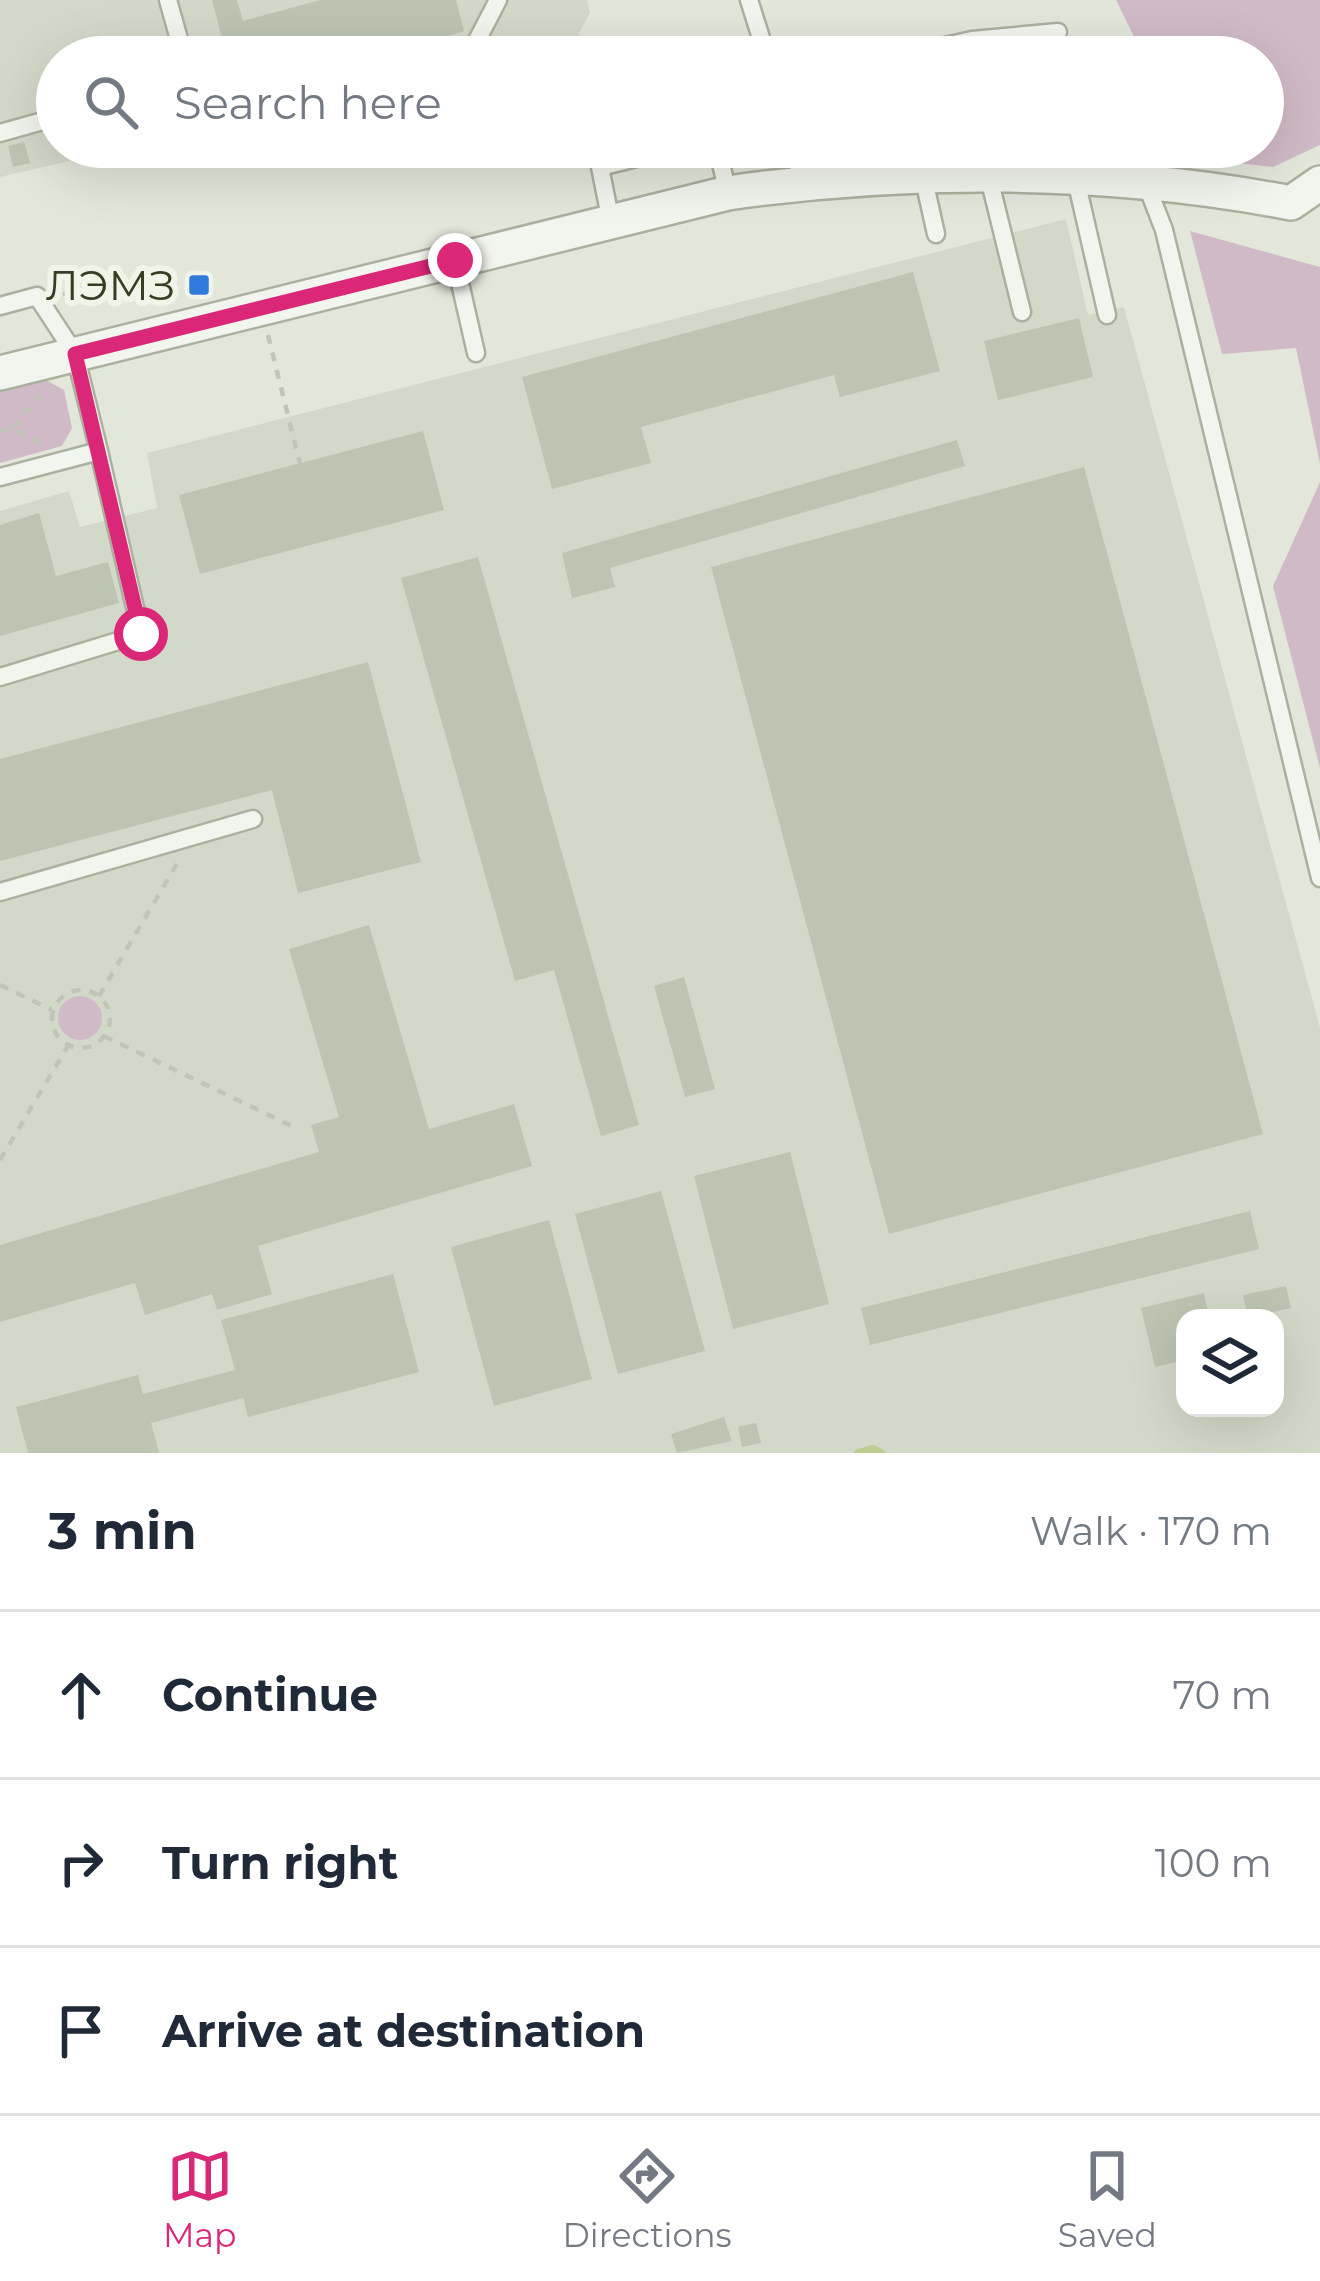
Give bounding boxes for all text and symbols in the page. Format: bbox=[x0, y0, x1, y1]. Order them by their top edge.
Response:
search box bbox=[36, 36, 1284, 168]
icon: search bbox=[78, 69, 144, 135]
text: Search here bbox=[174, 75, 442, 130]
route end bbox=[428, 233, 482, 287]
place label: ЛЭМЗ bbox=[46, 259, 175, 311]
marker: ЛЭМЗ bbox=[186, 272, 212, 298]
route start bbox=[114, 607, 168, 661]
map controls bbox=[1176, 1309, 1284, 1417]
button: layers bbox=[1176, 1309, 1284, 1417]
text: 3 min bbox=[48, 1500, 197, 1562]
text: Walk · 170 m bbox=[1030, 1507, 1272, 1555]
icon: ahead bbox=[48, 1662, 114, 1728]
text: Continue bbox=[162, 1667, 378, 1722]
text: 70 m bbox=[1172, 1671, 1272, 1719]
icon: right bbox=[48, 1830, 114, 1896]
text: Turn right bbox=[162, 1835, 398, 1890]
text: 100 m bbox=[1155, 1839, 1272, 1887]
icon: arrive bbox=[48, 1998, 114, 2064]
text: Arrive at destination bbox=[162, 2003, 645, 2058]
tab: Map bbox=[163, 2143, 236, 2255]
tab: Directions bbox=[563, 2143, 732, 2255]
tab: Saved bbox=[1058, 2143, 1157, 2255]

